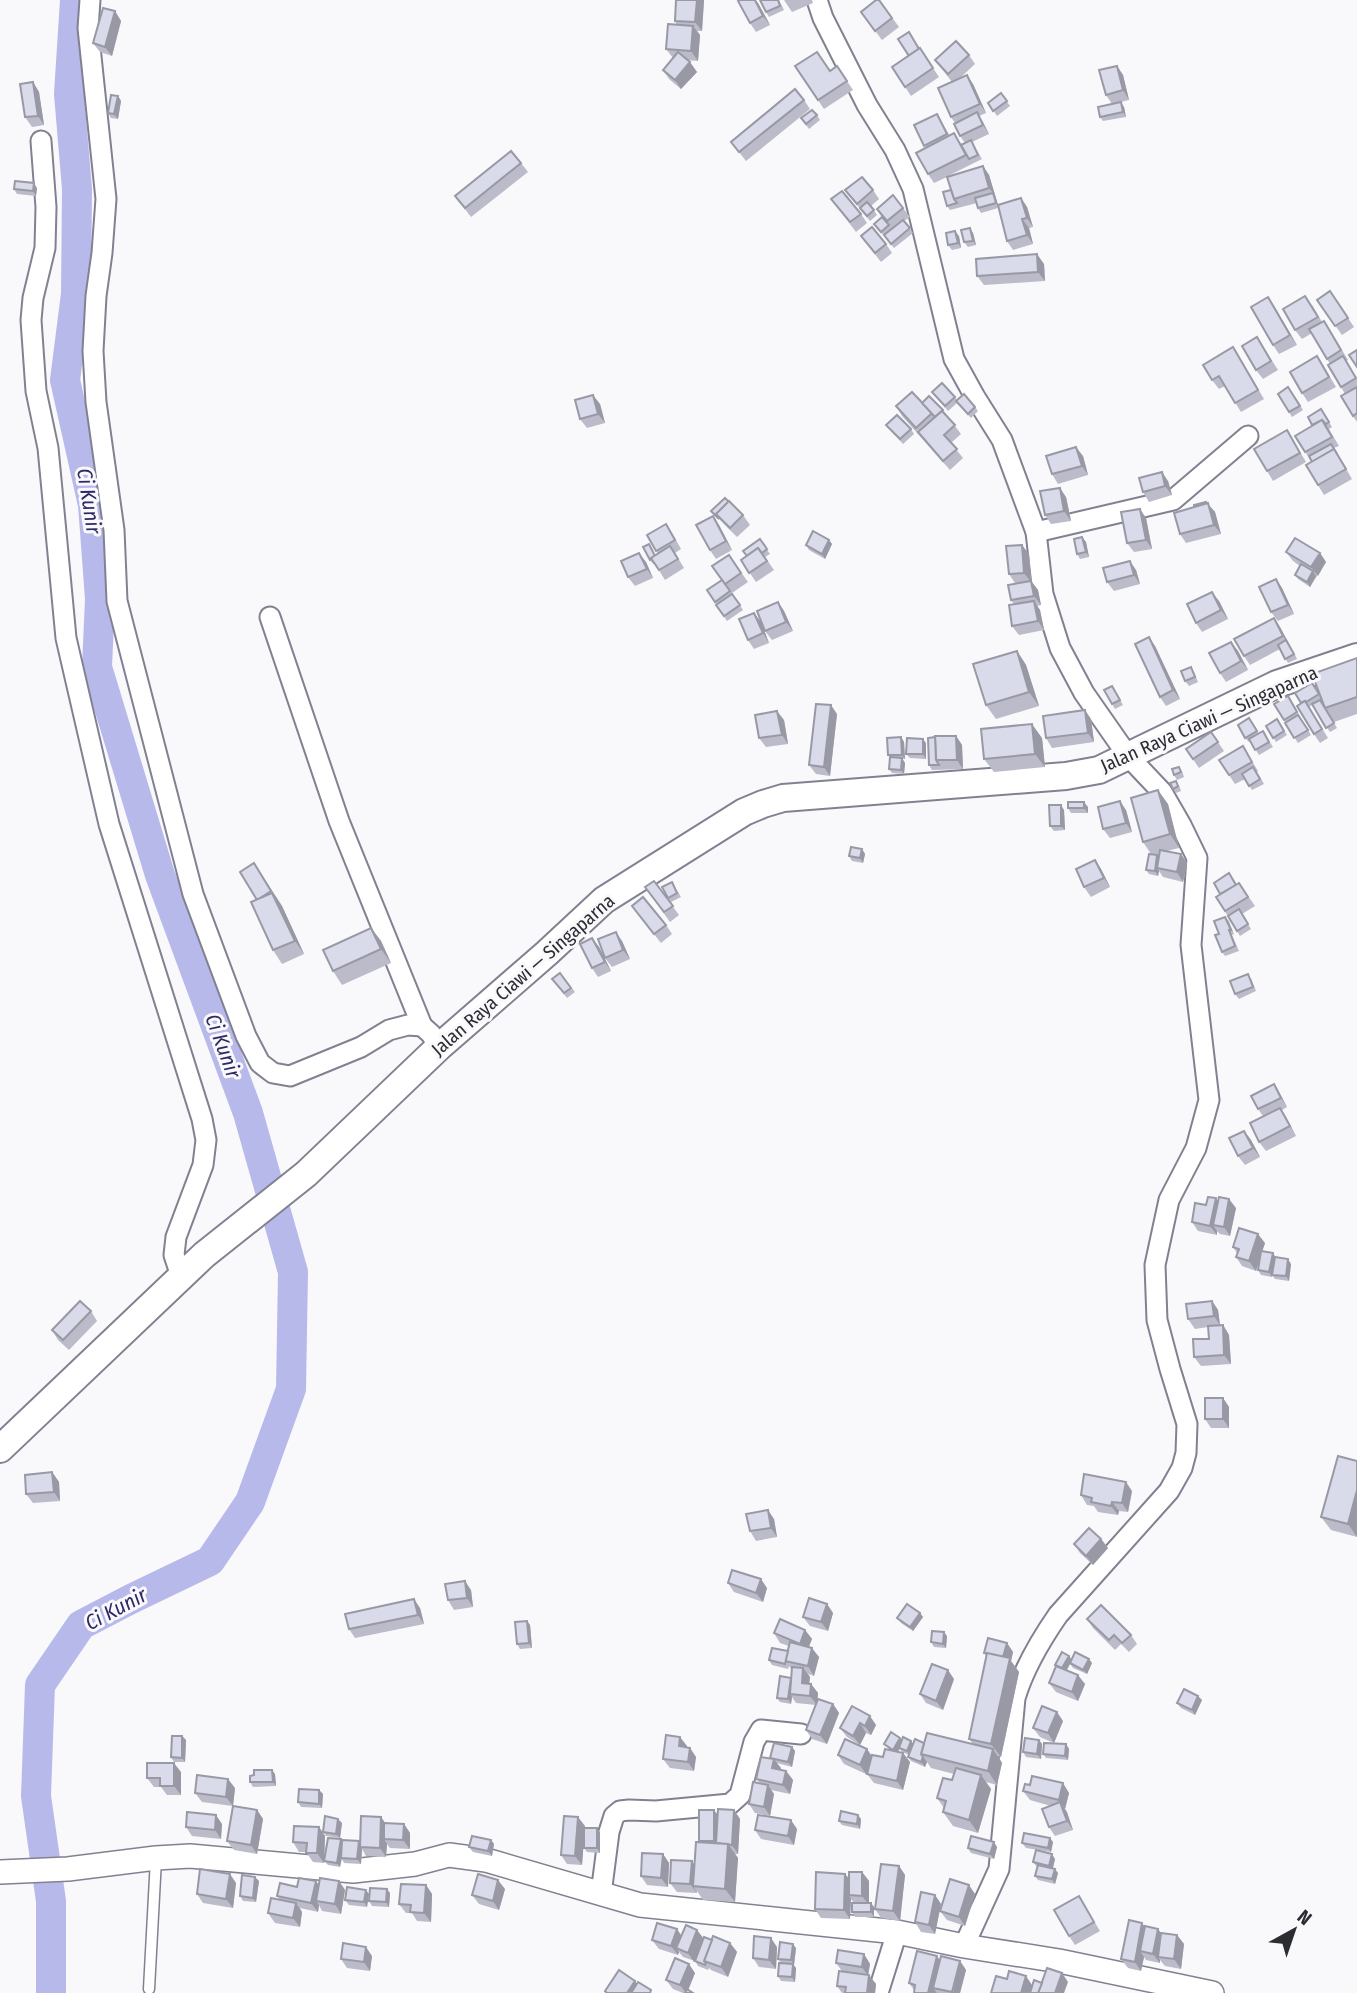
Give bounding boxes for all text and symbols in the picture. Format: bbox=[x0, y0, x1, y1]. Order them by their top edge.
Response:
water label: Ci Kunir bbox=[71, 466, 107, 536]
street label: Jalan Raya Ciawi — Singaparna bbox=[1097, 661, 1321, 777]
street label: Jalan Raya Ciawi — Singaparna bbox=[427, 889, 619, 1061]
water label: Ci Kunir bbox=[199, 1010, 247, 1082]
water label: Ci Kunir bbox=[81, 1582, 152, 1636]
north arrow bbox=[1259, 1895, 1329, 1965]
text: N bbox=[1293, 1905, 1316, 1930]

